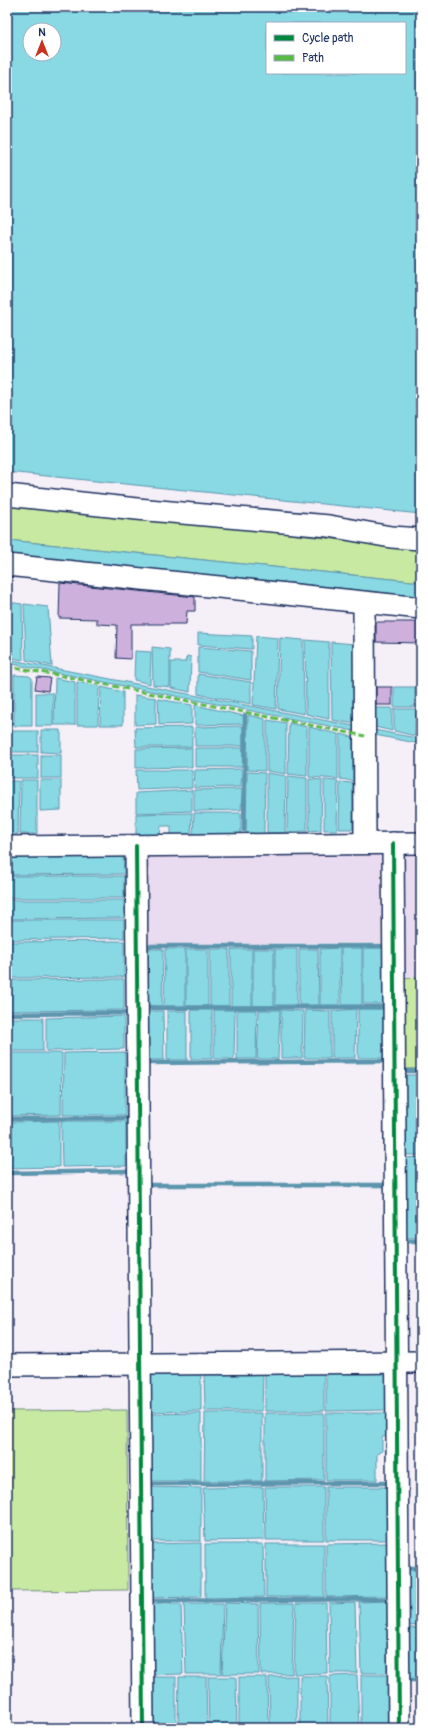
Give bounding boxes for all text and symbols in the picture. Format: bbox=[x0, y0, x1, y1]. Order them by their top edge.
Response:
north arrow bbox=[22, 22, 62, 62]
legend bbox=[266, 22, 406, 74]
text: N bbox=[38, 26, 46, 39]
text: Cycle path bbox=[302, 31, 354, 46]
text: Path bbox=[302, 51, 324, 66]

